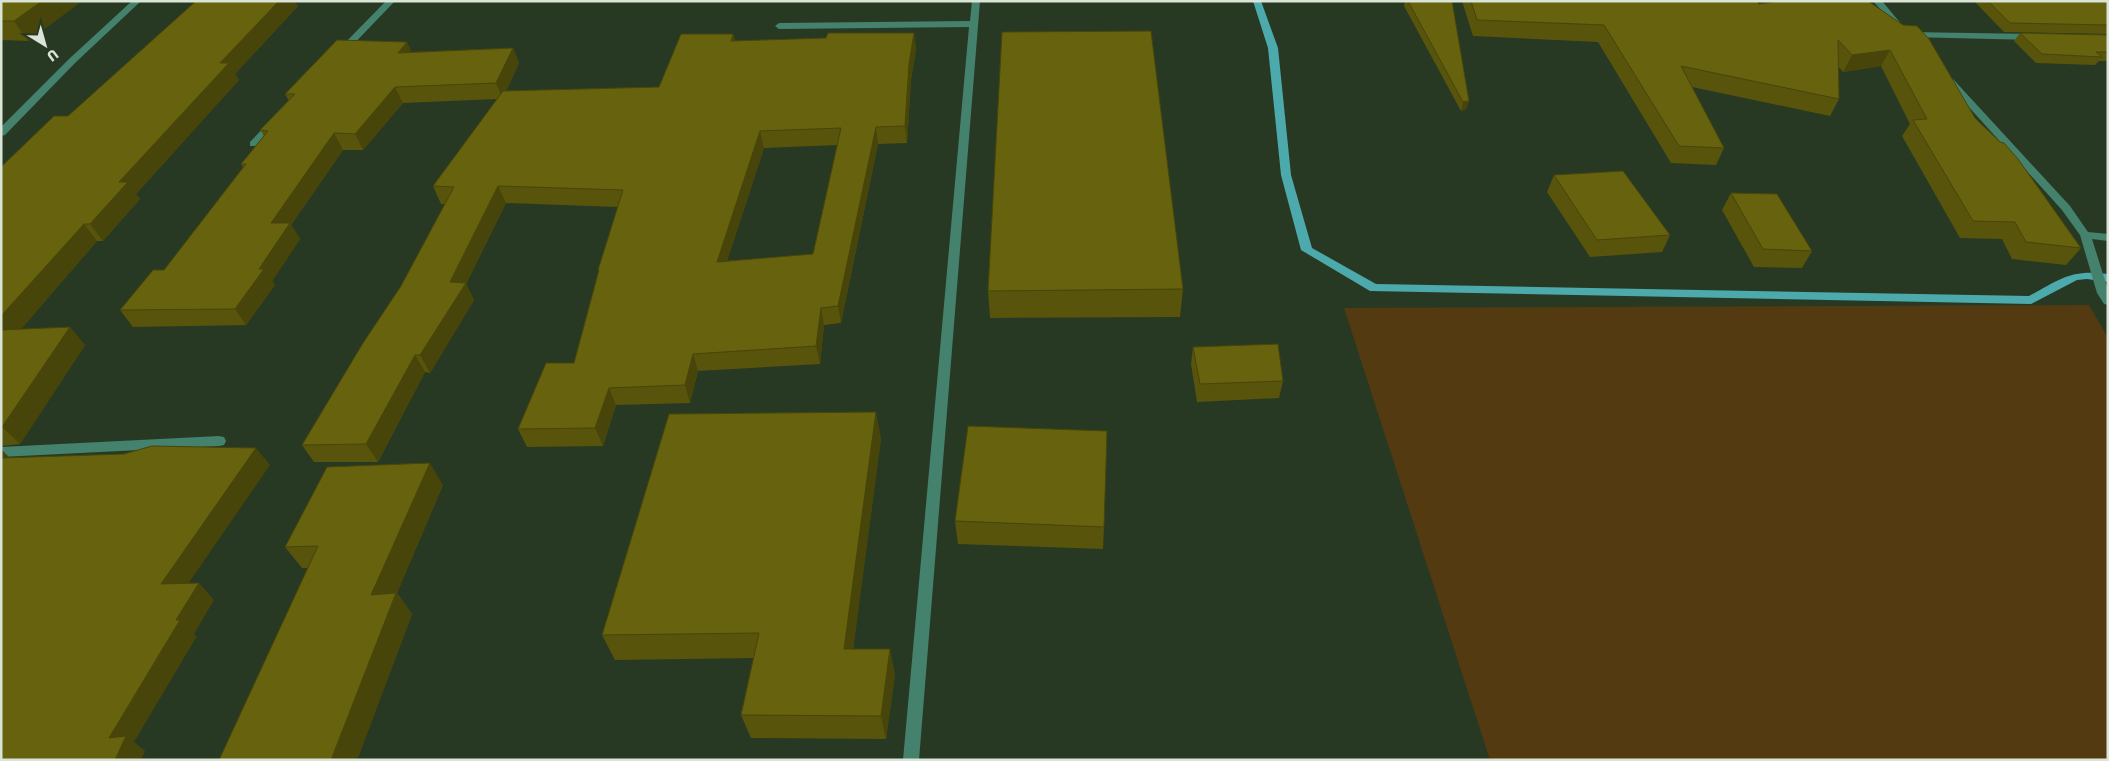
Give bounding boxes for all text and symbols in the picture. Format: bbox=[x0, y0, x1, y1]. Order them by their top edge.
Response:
north arrow bbox=[20, 20, 70, 70]
text: U bbox=[43, 44, 63, 66]

